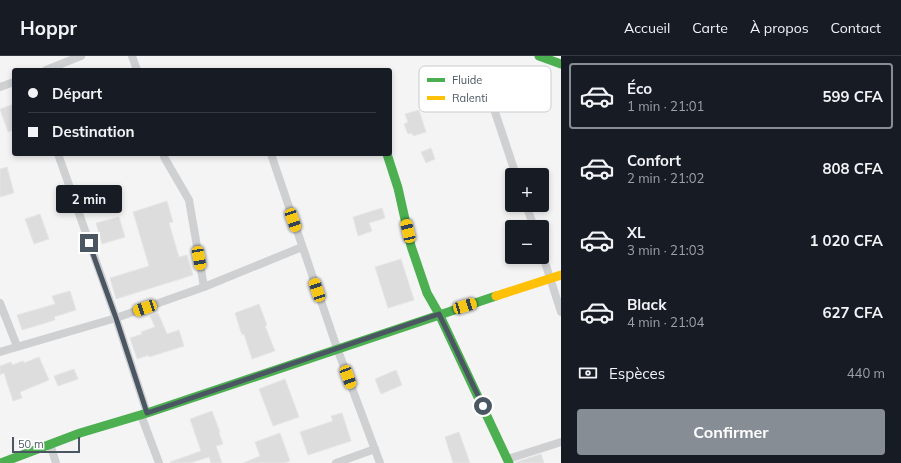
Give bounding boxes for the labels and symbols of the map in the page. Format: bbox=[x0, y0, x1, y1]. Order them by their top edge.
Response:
legend bbox=[419, 66, 551, 112]
text: Fluide bbox=[452, 73, 482, 87]
text: Ralenti bbox=[452, 91, 488, 105]
callout: 2 min bbox=[56, 185, 122, 213]
car bbox=[283, 207, 303, 233]
car bbox=[399, 218, 417, 244]
route end bbox=[80, 234, 98, 252]
car bbox=[191, 245, 207, 271]
car bbox=[307, 277, 327, 303]
car bbox=[452, 297, 478, 315]
car bbox=[132, 298, 158, 318]
car bbox=[338, 364, 358, 390]
route start bbox=[474, 397, 492, 415]
scale bar bbox=[12, 435, 80, 454]

